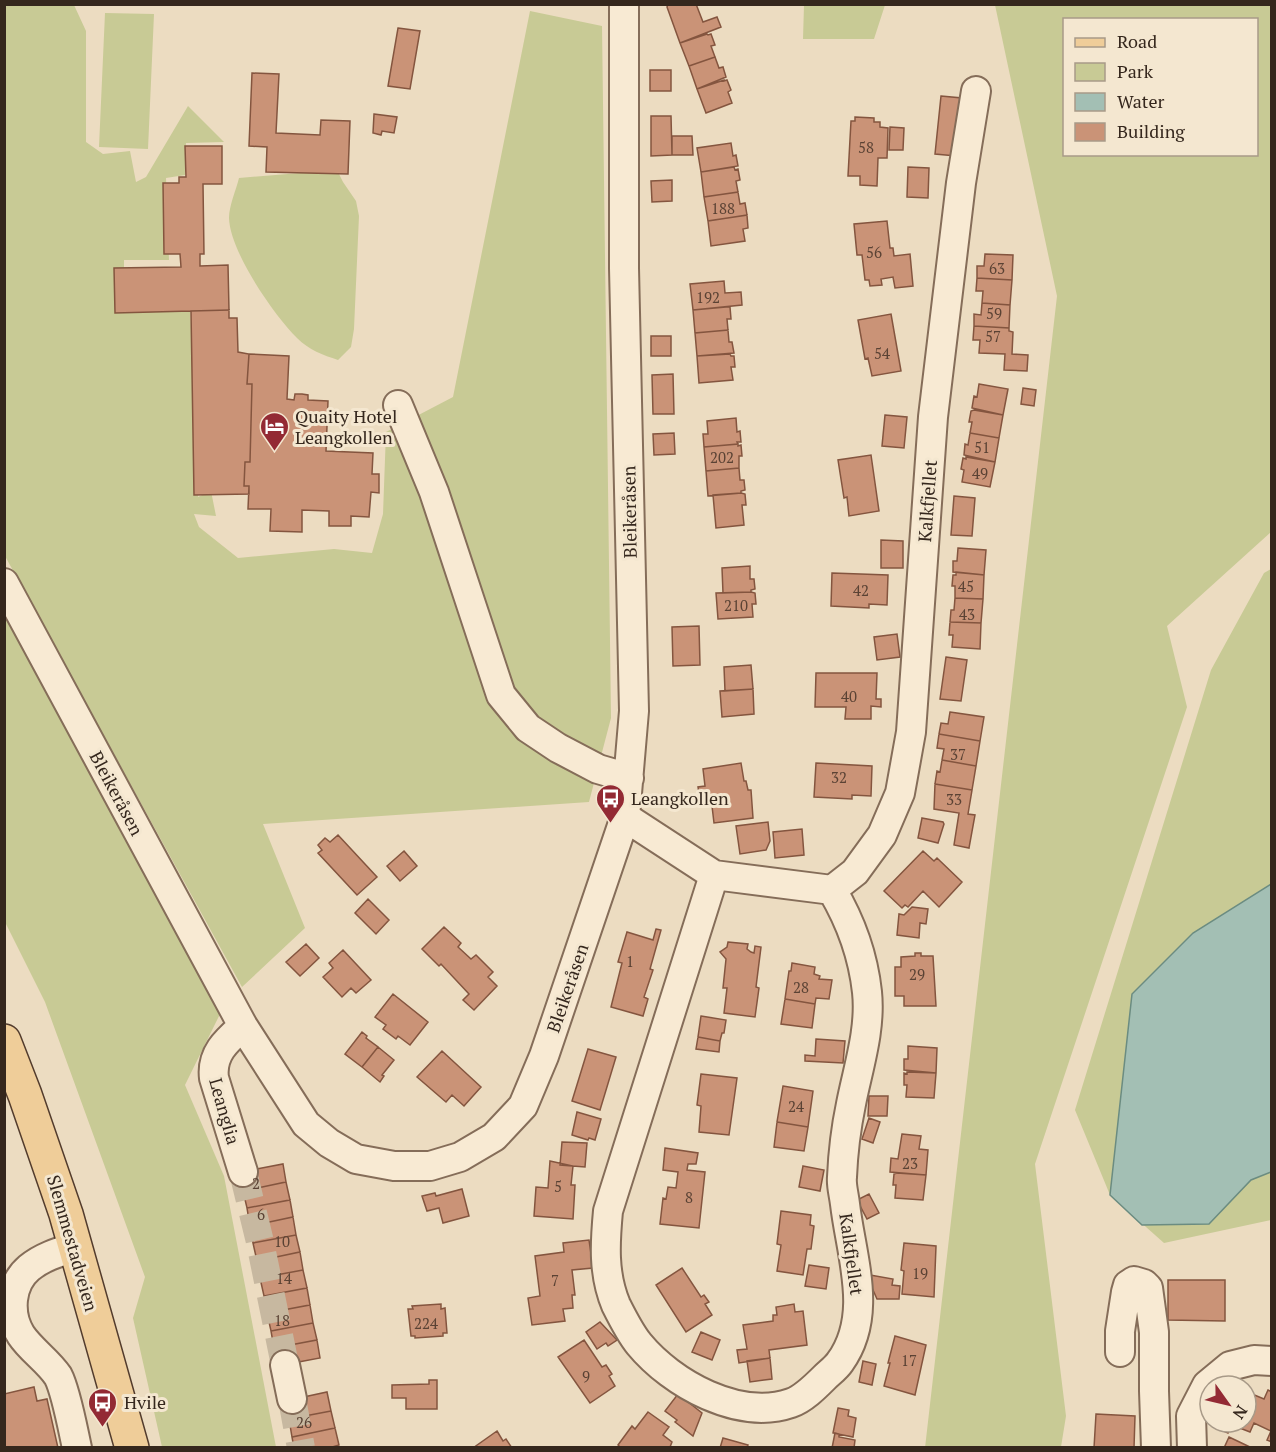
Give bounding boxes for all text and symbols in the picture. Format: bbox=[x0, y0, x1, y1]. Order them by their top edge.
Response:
legend bbox=[1063, 18, 1258, 156]
text: Road bbox=[1117, 29, 1157, 53]
text: Park bbox=[1117, 59, 1154, 83]
text: Water bbox=[1117, 89, 1164, 113]
text: Building bbox=[1117, 119, 1185, 143]
house number: 58 bbox=[858, 137, 874, 157]
house number: 188 bbox=[711, 198, 735, 218]
house number: 56 bbox=[866, 242, 882, 262]
house number: 63 bbox=[989, 258, 1005, 278]
house number: 192 bbox=[696, 287, 720, 307]
house number: 59 bbox=[986, 303, 1002, 323]
house number: 57 bbox=[985, 326, 1001, 346]
house number: 54 bbox=[874, 343, 890, 363]
place label: Quaity Hotel Leangkollen bbox=[295, 404, 397, 449]
hotel icon: Quaity Hotel Leangkollen bbox=[258, 410, 290, 452]
house number: 51 bbox=[974, 437, 990, 457]
house number: 202 bbox=[710, 447, 734, 467]
street label: Kalkfjellet bbox=[912, 459, 942, 543]
house number: 49 bbox=[972, 463, 988, 483]
street label: Bleikeråsen bbox=[616, 465, 642, 559]
house number: 45 bbox=[958, 576, 974, 596]
house number: 42 bbox=[853, 580, 869, 600]
house number: 210 bbox=[724, 595, 748, 615]
house number: 43 bbox=[959, 604, 975, 624]
house number: 40 bbox=[841, 686, 857, 706]
house number: 37 bbox=[950, 744, 966, 764]
street label: Bleikeråsen bbox=[85, 746, 149, 840]
house number: 32 bbox=[831, 767, 847, 787]
bus stop icon: Leangkollen bbox=[594, 782, 626, 824]
place label: Leangkollen bbox=[631, 786, 729, 810]
house number: 33 bbox=[946, 789, 962, 809]
street label: Bleikeråsen bbox=[541, 940, 594, 1036]
house number: 1 bbox=[626, 951, 634, 971]
house number: 29 bbox=[909, 964, 925, 984]
house number: 28 bbox=[793, 977, 809, 997]
street label: Leanglia bbox=[204, 1075, 246, 1147]
house number: 24 bbox=[788, 1096, 804, 1116]
house number: 23 bbox=[902, 1153, 918, 1173]
street label: Slemmestadveien bbox=[42, 1172, 104, 1314]
house number: 2 bbox=[252, 1173, 260, 1193]
house number: 5 bbox=[554, 1176, 562, 1196]
house number: 8 bbox=[685, 1187, 693, 1207]
house number: 6 bbox=[257, 1204, 265, 1224]
street label: Kalkfjellet bbox=[834, 1212, 870, 1297]
house number: 10 bbox=[274, 1231, 290, 1251]
house number: 19 bbox=[912, 1263, 928, 1283]
house number: 14 bbox=[276, 1268, 292, 1288]
house number: 7 bbox=[551, 1270, 559, 1290]
house number: 18 bbox=[274, 1310, 290, 1330]
house number: 224 bbox=[414, 1313, 438, 1333]
house number: 17 bbox=[901, 1350, 917, 1370]
house number: 9 bbox=[582, 1366, 590, 1386]
north arrow bbox=[1198, 1374, 1258, 1434]
bus stop icon: Hvile bbox=[87, 1386, 119, 1428]
place label: Hvile bbox=[124, 1390, 166, 1414]
text: N bbox=[1228, 1401, 1253, 1424]
house number: 26 bbox=[296, 1412, 312, 1432]

